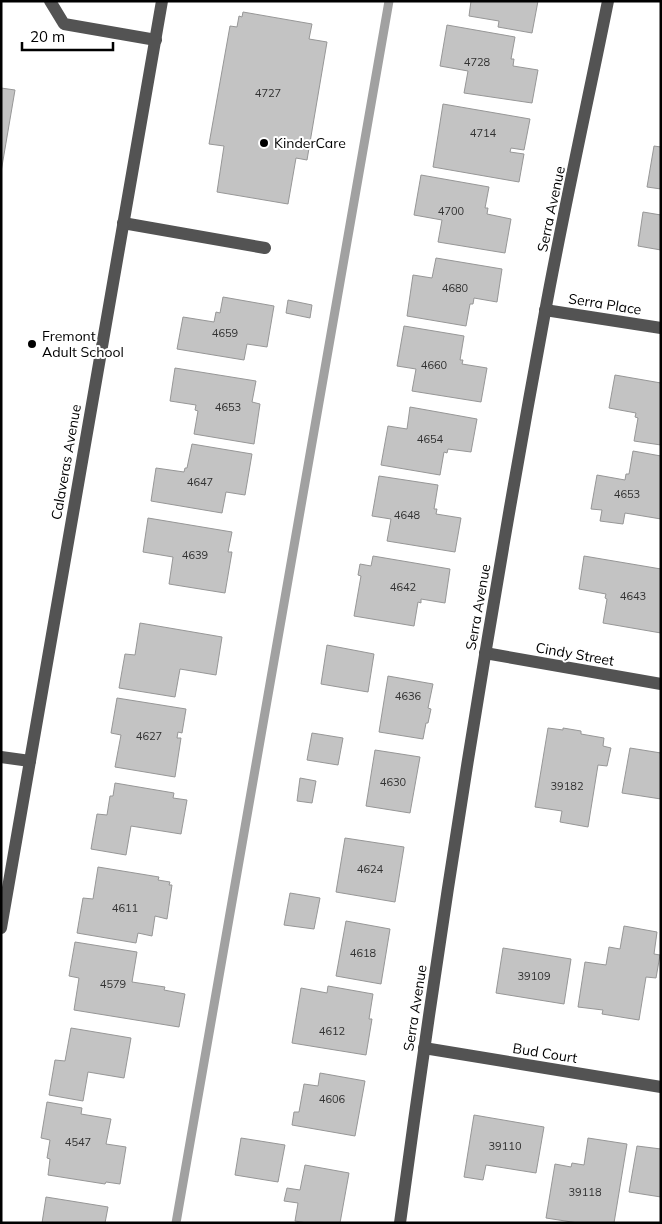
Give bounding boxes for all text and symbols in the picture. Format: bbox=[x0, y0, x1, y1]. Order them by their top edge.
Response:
scale bar bbox=[22, 20, 114, 52]
text: 20 m bbox=[30, 27, 65, 46]
house number: 4728 bbox=[464, 55, 491, 69]
house number: 4727 bbox=[255, 86, 281, 100]
house number: 4714 bbox=[470, 126, 497, 140]
place label: KinderCare bbox=[274, 134, 346, 152]
marker: KinderCare bbox=[258, 137, 270, 149]
street label: Serra Avenue bbox=[533, 164, 569, 254]
house number: 4700 bbox=[438, 204, 465, 218]
house number: 4680 bbox=[442, 281, 469, 295]
street label: Serra Place bbox=[567, 289, 643, 319]
house number: 4659 bbox=[212, 326, 238, 340]
place label: Fremont Adult School bbox=[42, 327, 124, 361]
marker: Fremont Adult School bbox=[26, 338, 38, 350]
house number: 4660 bbox=[421, 358, 448, 372]
house number: 4653 bbox=[215, 400, 241, 414]
street label: Calaveras Avenue bbox=[47, 403, 85, 521]
house number: 4654 bbox=[417, 432, 444, 446]
house number: 4647 bbox=[187, 475, 213, 489]
house number: 4653 bbox=[614, 487, 640, 501]
house number: 4648 bbox=[394, 508, 421, 522]
house number: 4639 bbox=[182, 548, 208, 562]
street label: Serra Avenue bbox=[462, 562, 494, 652]
house number: 4642 bbox=[390, 580, 417, 594]
house number: 4643 bbox=[620, 589, 646, 603]
street label: Cindy Street bbox=[534, 638, 616, 670]
house number: 4636 bbox=[395, 689, 422, 703]
house number: 4627 bbox=[136, 729, 162, 743]
house number: 4630 bbox=[380, 775, 407, 789]
house number: 39182 bbox=[551, 779, 584, 793]
house number: 4624 bbox=[357, 862, 384, 876]
house number: 4611 bbox=[112, 901, 138, 915]
house number: 4618 bbox=[350, 946, 377, 960]
street label: Serra Avenue bbox=[399, 963, 431, 1053]
house number: 39109 bbox=[518, 969, 551, 983]
house number: 4579 bbox=[100, 977, 126, 991]
house number: 4612 bbox=[319, 1024, 346, 1038]
street label: Bud Court bbox=[511, 1039, 579, 1067]
house number: 4606 bbox=[319, 1092, 346, 1106]
house number: 4547 bbox=[65, 1135, 91, 1149]
house number: 39110 bbox=[489, 1139, 522, 1153]
house number: 39118 bbox=[569, 1185, 602, 1199]

